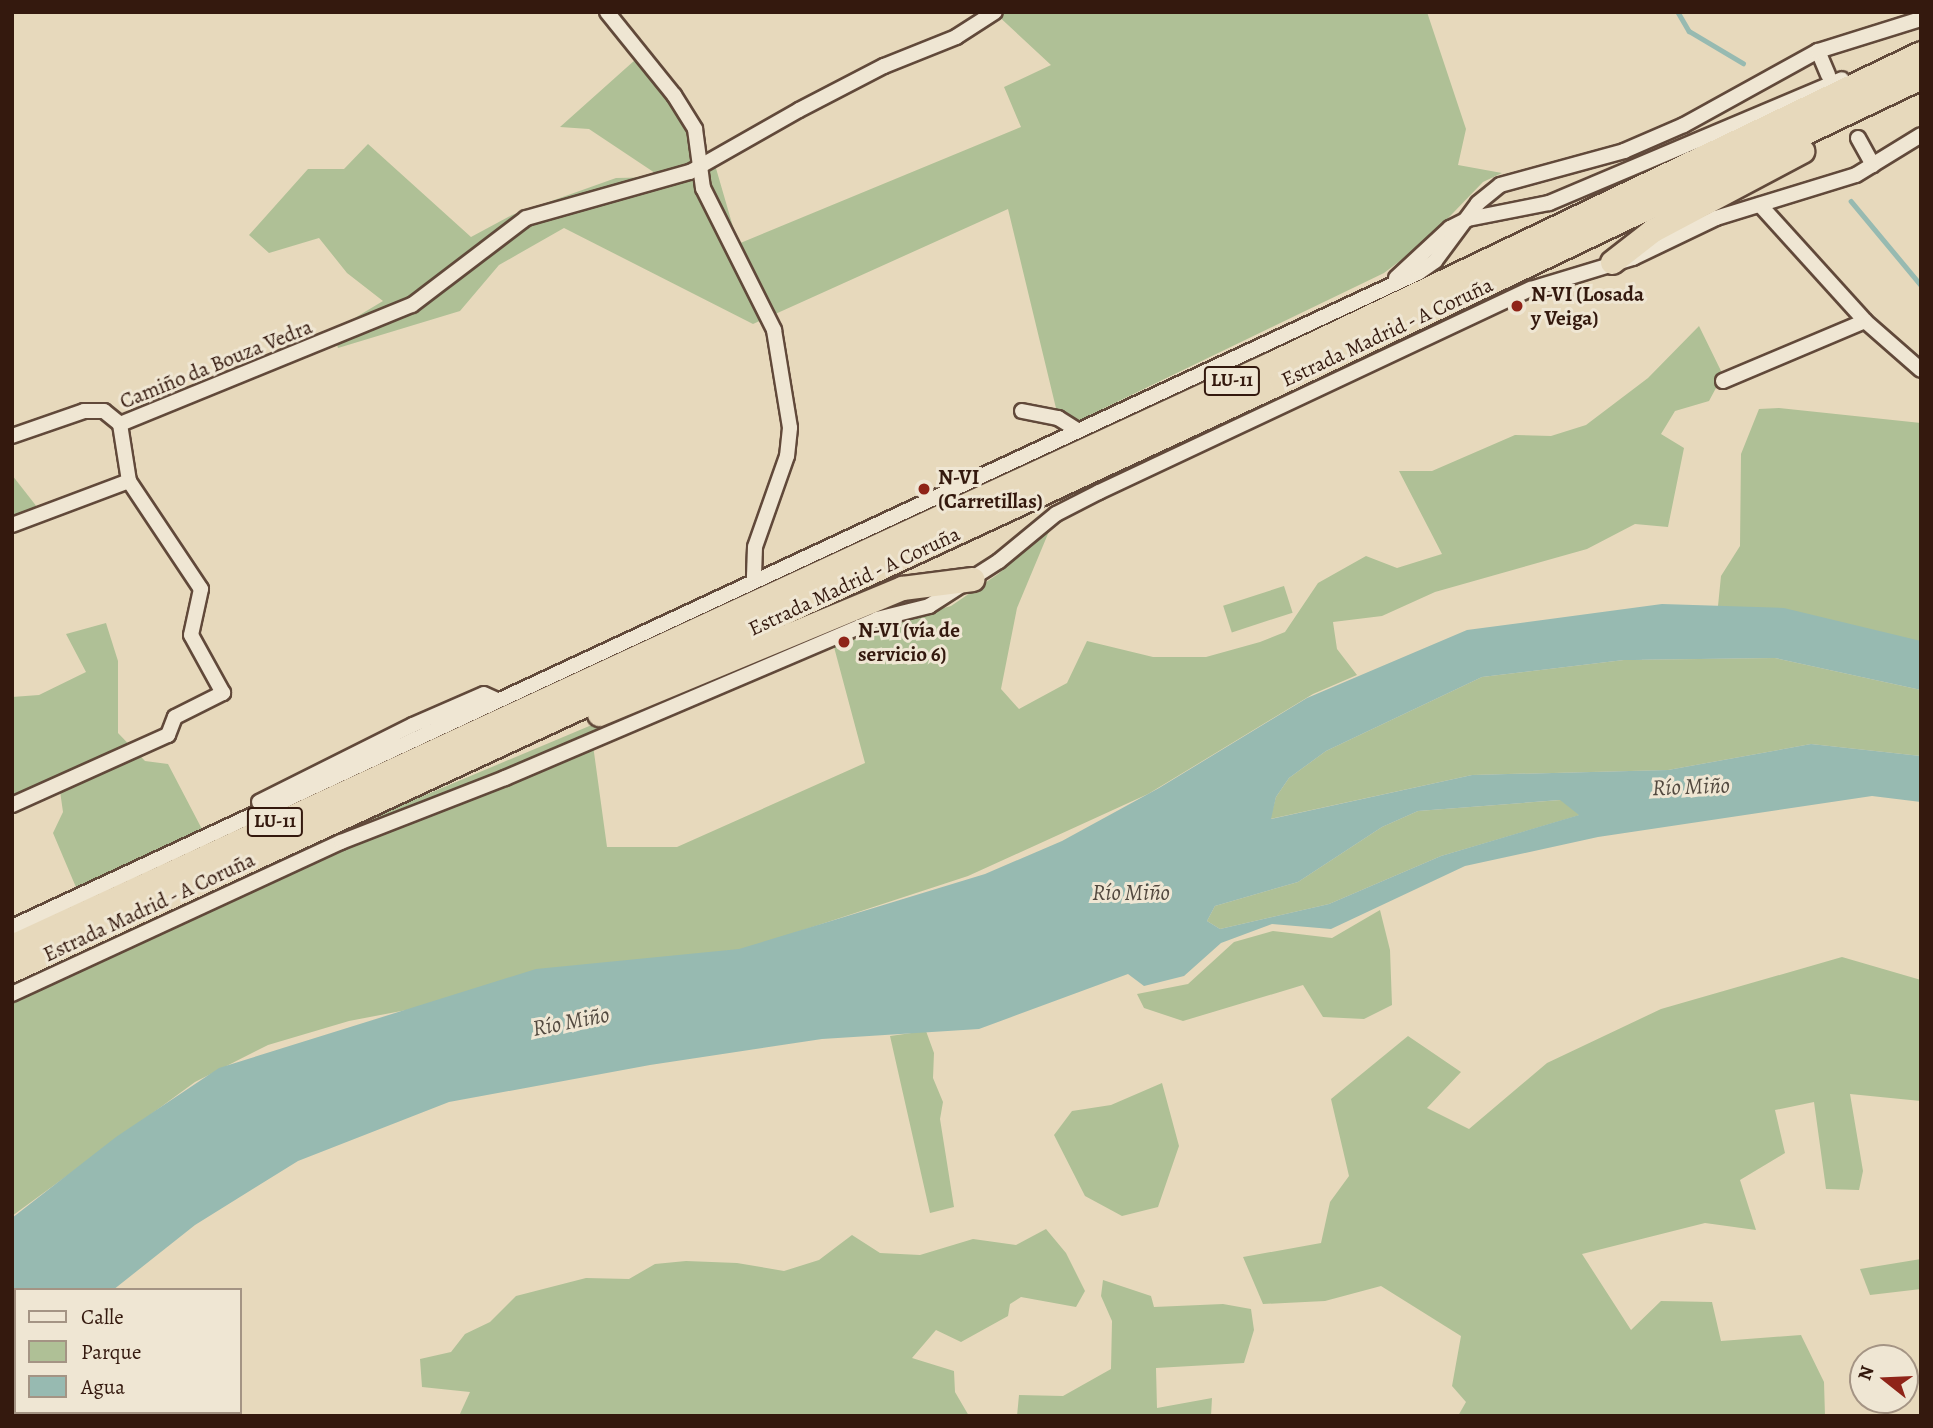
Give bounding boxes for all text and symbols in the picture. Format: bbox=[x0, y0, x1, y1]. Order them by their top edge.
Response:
street label: Estrada Madrid - A Coruña bbox=[1277, 272, 1497, 392]
place label: N-VI (Losada y Veiga) bbox=[1531, 281, 1644, 331]
marker: N-VI (Losada y Veiga) bbox=[1509, 298, 1525, 314]
street label: Camiño da Bouza Vedra bbox=[116, 314, 316, 414]
road number: LU-11 bbox=[1202, 366, 1262, 396]
place label: N-VI (Carretillas) bbox=[938, 464, 1043, 514]
marker: N-VI (Carretillas) bbox=[916, 481, 932, 497]
street label: Estrada Madrid - A Coruña bbox=[744, 521, 964, 641]
place label: N-VI (vía de servicio 6) bbox=[858, 617, 960, 667]
marker: N-VI (vía de servicio 6) bbox=[836, 634, 852, 650]
water label: Río Miño bbox=[1652, 772, 1730, 802]
road number: LU-11 bbox=[245, 806, 305, 838]
street label: Estrada Madrid - A Coruña bbox=[39, 847, 259, 967]
water label: Río Miño bbox=[1092, 879, 1170, 907]
water label: Río Miño bbox=[530, 1001, 612, 1043]
legend bbox=[14, 1288, 242, 1414]
text: Calle bbox=[81, 1303, 124, 1331]
text: Parque bbox=[81, 1338, 141, 1366]
north arrow bbox=[1849, 1344, 1919, 1414]
text: N bbox=[1851, 1363, 1880, 1384]
text: Agua bbox=[81, 1373, 125, 1401]

